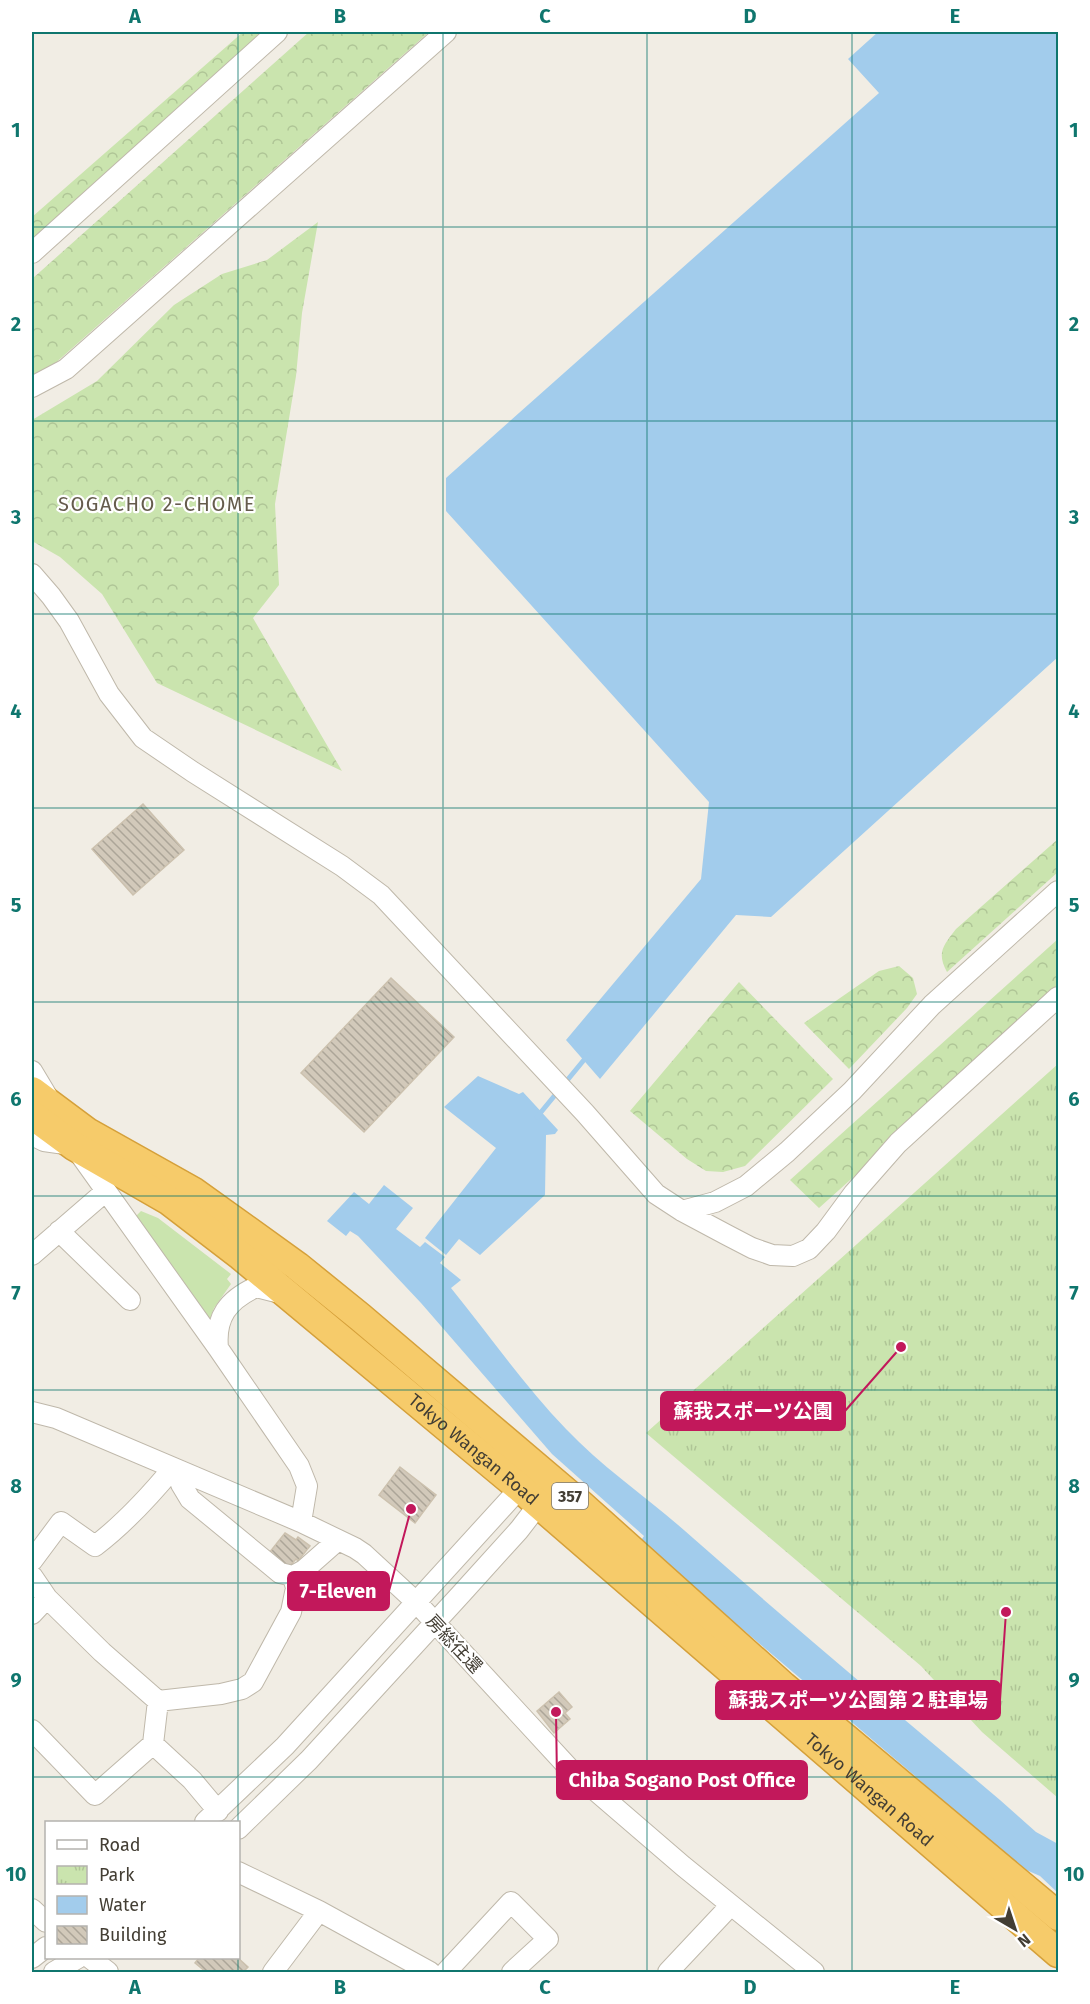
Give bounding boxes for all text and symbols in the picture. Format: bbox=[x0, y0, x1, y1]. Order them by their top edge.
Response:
text: A bbox=[128, 4, 142, 28]
text: B bbox=[334, 4, 346, 28]
text: C bbox=[539, 4, 551, 28]
text: D bbox=[743, 4, 757, 28]
text: E bbox=[950, 4, 960, 28]
text: 1 bbox=[11, 118, 21, 142]
text: 1 bbox=[1069, 118, 1079, 142]
text: 2 bbox=[11, 312, 21, 336]
text: 2 bbox=[1069, 312, 1079, 336]
district label: SOGACHO 2-CHOME bbox=[58, 492, 256, 516]
text: 3 bbox=[10, 505, 21, 529]
text: 3 bbox=[1068, 505, 1079, 529]
text: 4 bbox=[10, 699, 22, 723]
text: 4 bbox=[1068, 699, 1080, 723]
text: 5 bbox=[11, 893, 22, 917]
text: 5 bbox=[1069, 893, 1080, 917]
text: 6 bbox=[10, 1087, 22, 1111]
text: 6 bbox=[1068, 1087, 1080, 1111]
text: 7 bbox=[11, 1281, 21, 1305]
text: 7 bbox=[1069, 1281, 1079, 1305]
street label: Tokyo Wangan Road bbox=[404, 1389, 543, 1510]
callout: 蘇我スポーツ公園 bbox=[661, 1392, 845, 1430]
text: 蘇我スポーツ公園 bbox=[673, 1399, 833, 1423]
text: 8 bbox=[10, 1474, 22, 1498]
text: 8 bbox=[1068, 1474, 1080, 1498]
road number: 357 bbox=[552, 1483, 588, 1509]
callout: 7-Eleven bbox=[288, 1572, 389, 1610]
text: 7-Eleven bbox=[299, 1579, 377, 1603]
street label: 房総往還 bbox=[421, 1610, 487, 1678]
text: 9 bbox=[10, 1668, 22, 1692]
text: 9 bbox=[1068, 1668, 1080, 1692]
callout: 蘇我スポーツ公園第２駐車場 bbox=[716, 1681, 1000, 1719]
text: 蘇我スポーツ公園第２駐車場 bbox=[728, 1688, 988, 1712]
street label: Tokyo Wangan Road bbox=[800, 1728, 938, 1851]
callout: Chiba Sogano Post Office bbox=[557, 1761, 807, 1799]
text: Chiba Sogano Post Office bbox=[569, 1768, 795, 1792]
legend bbox=[45, 1821, 240, 1959]
text: Road bbox=[99, 1834, 141, 1856]
text: 10 bbox=[6, 1862, 26, 1886]
text: 10 bbox=[1064, 1862, 1084, 1886]
text: Park bbox=[99, 1864, 135, 1886]
text: Water bbox=[99, 1894, 146, 1916]
north arrow bbox=[985, 1899, 1045, 1959]
text: Building bbox=[99, 1924, 167, 1946]
text: N bbox=[1014, 1930, 1034, 1951]
text: A bbox=[128, 1975, 142, 1999]
text: B bbox=[334, 1975, 346, 1999]
text: C bbox=[539, 1975, 551, 1999]
text: D bbox=[743, 1975, 757, 1999]
text: E bbox=[950, 1975, 960, 1999]

